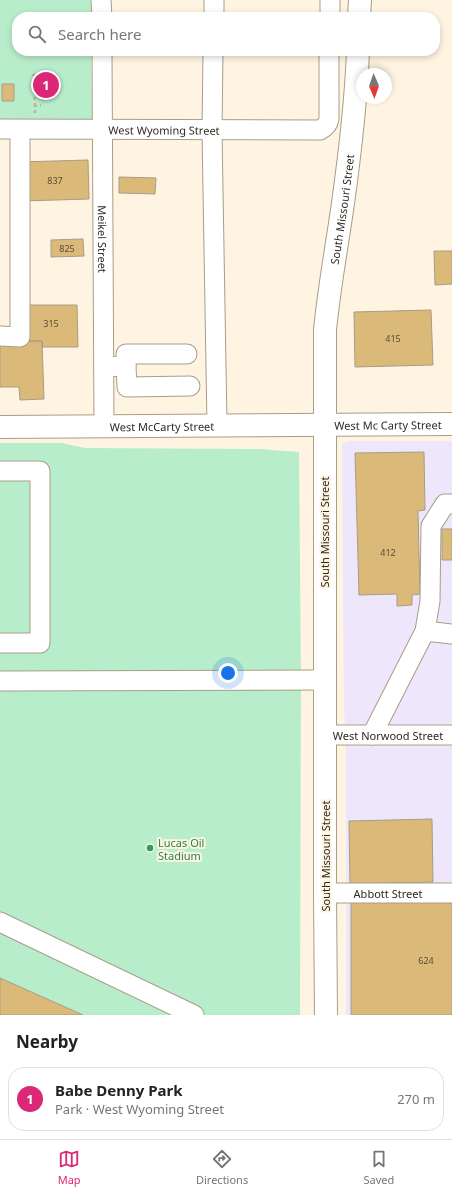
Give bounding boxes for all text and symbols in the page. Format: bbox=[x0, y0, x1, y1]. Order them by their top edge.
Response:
search box bbox=[12, 12, 440, 56]
icon: search bbox=[26, 23, 48, 45]
text: Search here bbox=[58, 24, 141, 44]
north arrow bbox=[356, 68, 392, 104]
pin: 1 bbox=[33, 70, 59, 100]
street label: West Wyoming Street bbox=[108, 122, 220, 137]
street label: South Missouri Street bbox=[326, 153, 357, 265]
house number: 837 bbox=[47, 174, 63, 187]
street label: Meikel Street bbox=[95, 205, 111, 273]
house number: 825 bbox=[59, 242, 75, 255]
house number: 315 bbox=[43, 317, 59, 330]
house number: 415 bbox=[385, 332, 401, 345]
street label: West Mc Carty Street bbox=[334, 417, 442, 432]
street label: West McCarty Street bbox=[110, 418, 214, 434]
street label: South Missouri Street bbox=[317, 477, 332, 587]
house number: 412 bbox=[380, 546, 396, 559]
your location bbox=[218, 663, 238, 683]
street label: West Norwood Street bbox=[333, 728, 443, 743]
street label: South Missouri Street bbox=[318, 801, 333, 911]
place label: Lucas Oil Stadium bbox=[158, 835, 204, 863]
marker: Lucas Oil Stadium bbox=[145, 843, 155, 853]
street label: Abbott Street bbox=[354, 886, 422, 901]
house number: 624 bbox=[418, 954, 434, 967]
text: Nearby bbox=[16, 1030, 78, 1053]
text: Babe Denny Park bbox=[55, 1080, 183, 1100]
text: 1 bbox=[26, 1090, 34, 1108]
text: 270 m bbox=[397, 1090, 435, 1108]
text: Park · West Wyoming Street bbox=[55, 1100, 224, 1118]
tab: Map bbox=[58, 1148, 81, 1187]
tab: Directions bbox=[196, 1148, 248, 1187]
tab: Saved bbox=[364, 1148, 394, 1187]

